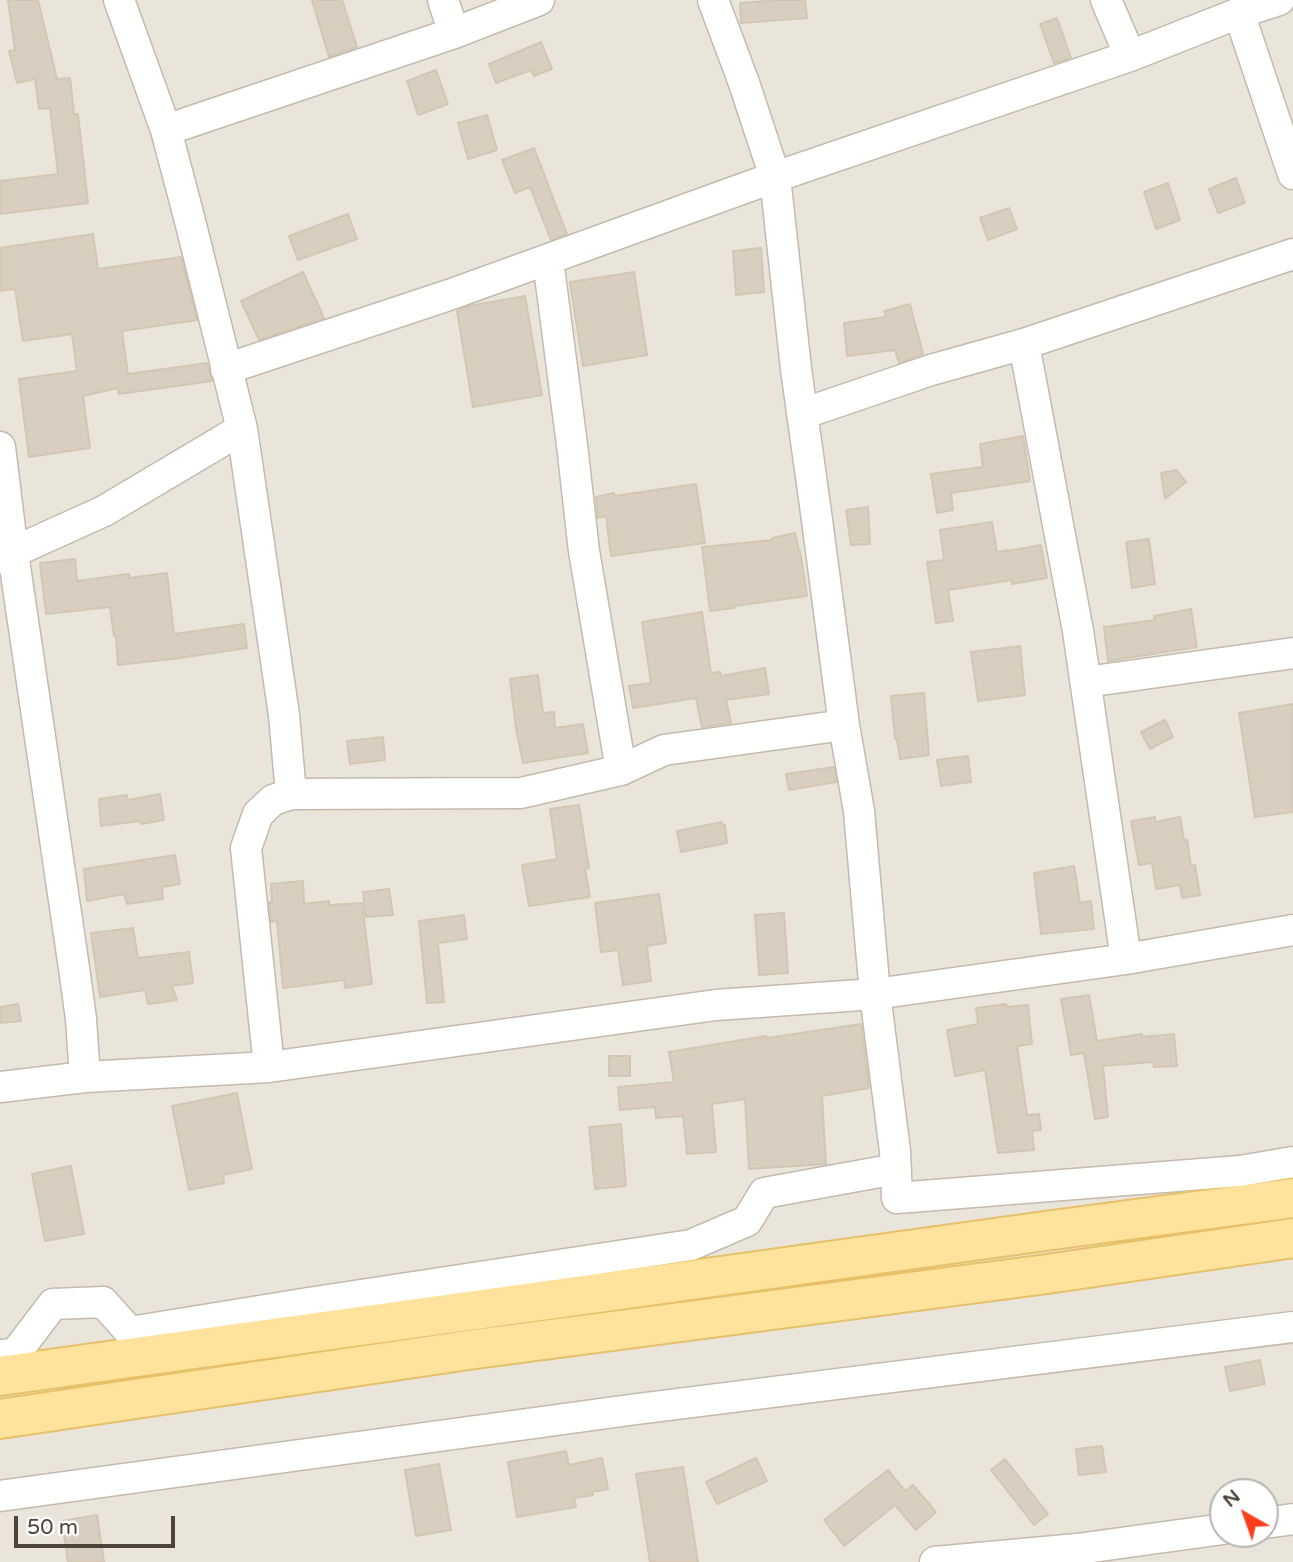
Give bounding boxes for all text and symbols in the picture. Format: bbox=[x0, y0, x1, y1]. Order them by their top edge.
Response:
north arrow bbox=[1209, 1478, 1279, 1548]
text: N bbox=[1219, 1485, 1245, 1512]
scale bar bbox=[18, 1502, 178, 1546]
text: 50 m bbox=[27, 1515, 78, 1540]

